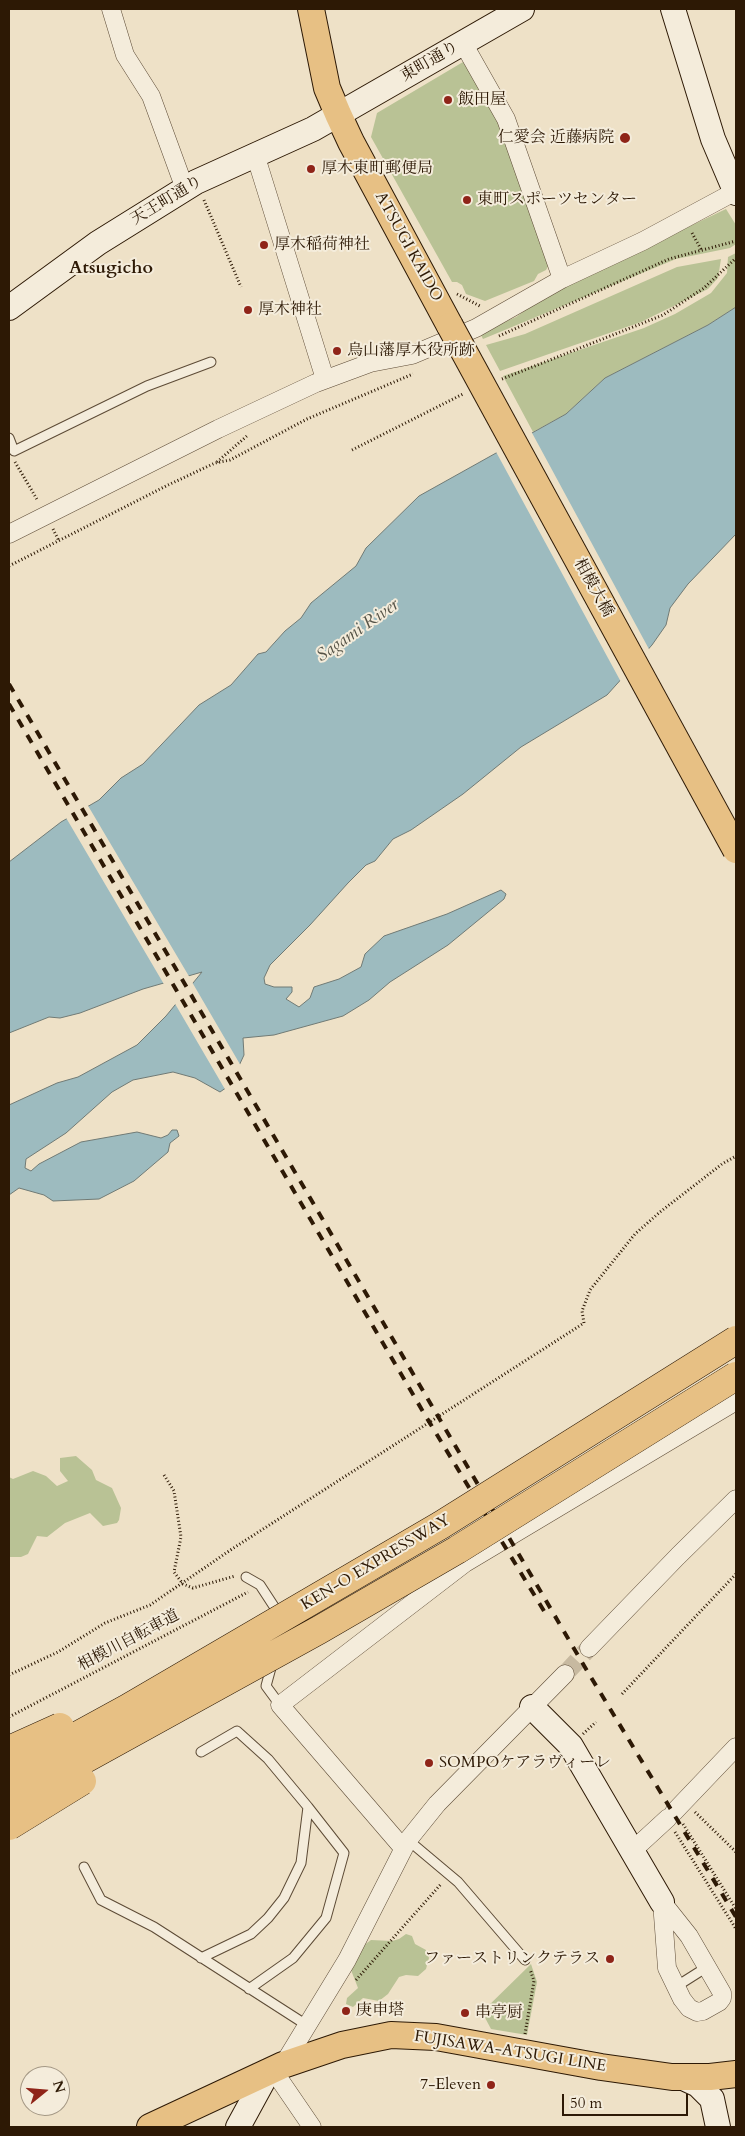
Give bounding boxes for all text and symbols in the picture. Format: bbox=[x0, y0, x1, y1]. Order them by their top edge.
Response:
street label: 東町通り bbox=[397, 38, 463, 86]
place label: 飯田屋 bbox=[458, 90, 506, 110]
marker: 飯田屋 bbox=[442, 94, 454, 106]
place label: 仁愛会 近藤病院 bbox=[498, 128, 614, 148]
marker: 仁愛会 近藤病院 bbox=[618, 131, 632, 145]
place label: 厚木東町郵便局 bbox=[321, 159, 433, 179]
marker: 厚木東町郵便局 bbox=[305, 163, 317, 175]
street label: 天王町通り bbox=[128, 172, 206, 230]
street label: ATSUGI KAIDO bbox=[370, 189, 446, 305]
place label: 東町スポーツセンター bbox=[477, 190, 637, 210]
marker: 東町スポーツセンター bbox=[461, 194, 473, 206]
place label: 厚木稲荷神社 bbox=[274, 235, 370, 255]
marker: 厚木稲荷神社 bbox=[258, 239, 270, 251]
district label: Atsugicho bbox=[69, 258, 153, 280]
place label: 厚木神社 bbox=[258, 300, 322, 320]
marker: 厚木神社 bbox=[242, 304, 254, 316]
place label: 烏山藩厚木役所跡 bbox=[347, 341, 475, 361]
marker: 烏山藩厚木役所跡 bbox=[331, 345, 343, 357]
street label: 相模大橋 bbox=[569, 555, 617, 621]
water label: Sagami River bbox=[313, 595, 403, 667]
street label: KEN-O EXPRESSWAY bbox=[298, 1511, 454, 1615]
street label: 相模川自転車道 bbox=[75, 1606, 183, 1676]
place label: SOMPOケアラヴィーレ bbox=[439, 1753, 611, 1773]
marker: SOMPOケアラヴィーレ bbox=[423, 1757, 435, 1769]
place label: ファーストリンクテラス bbox=[424, 1949, 600, 1969]
marker: ファーストリンクテラス bbox=[604, 1953, 616, 1965]
place label: 庚申塔 bbox=[356, 2001, 404, 2021]
place label: 串亭厨 bbox=[475, 2003, 523, 2023]
marker: 庚申塔 bbox=[340, 2005, 352, 2017]
marker: 串亭厨 bbox=[459, 2007, 471, 2019]
street label: FUJISAWA-ATSUGI LINE bbox=[413, 2027, 607, 2077]
north arrow bbox=[20, 2066, 70, 2116]
place label: 7-Eleven bbox=[420, 2075, 481, 2095]
text: N bbox=[48, 2078, 70, 2095]
marker: 7-Eleven bbox=[485, 2079, 497, 2091]
scale bar bbox=[565, 2084, 691, 2116]
text: 50 m bbox=[570, 2093, 602, 2113]

